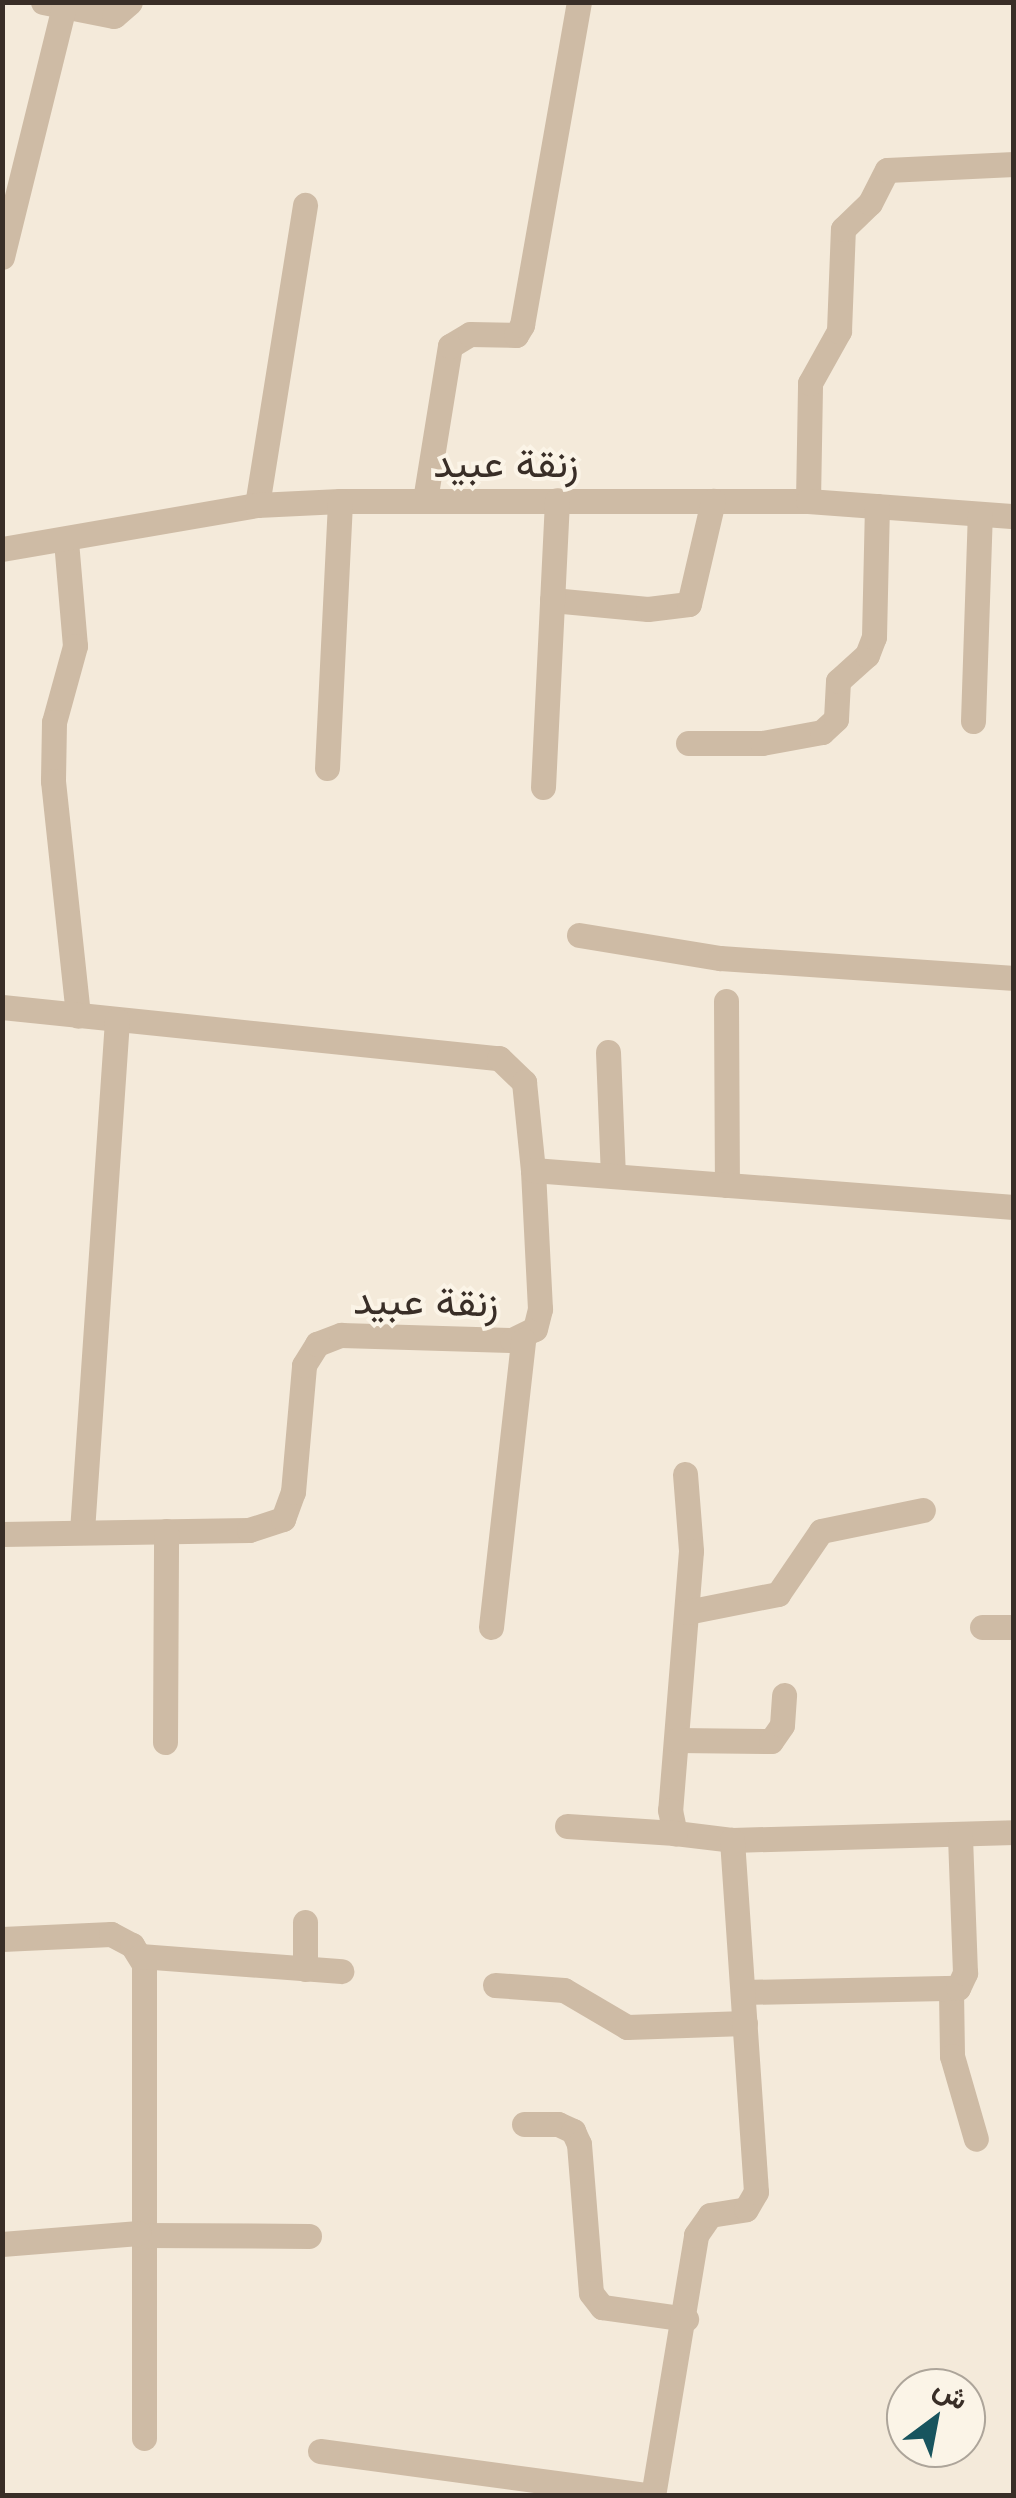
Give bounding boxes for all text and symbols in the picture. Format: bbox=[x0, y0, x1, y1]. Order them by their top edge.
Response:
street label: زنقة عبيد bbox=[433, 439, 579, 487]
street label: زنقة عبيد bbox=[353, 1276, 499, 1326]
north arrow bbox=[886, 2368, 986, 2468]
text: ش bbox=[926, 2368, 976, 2420]

